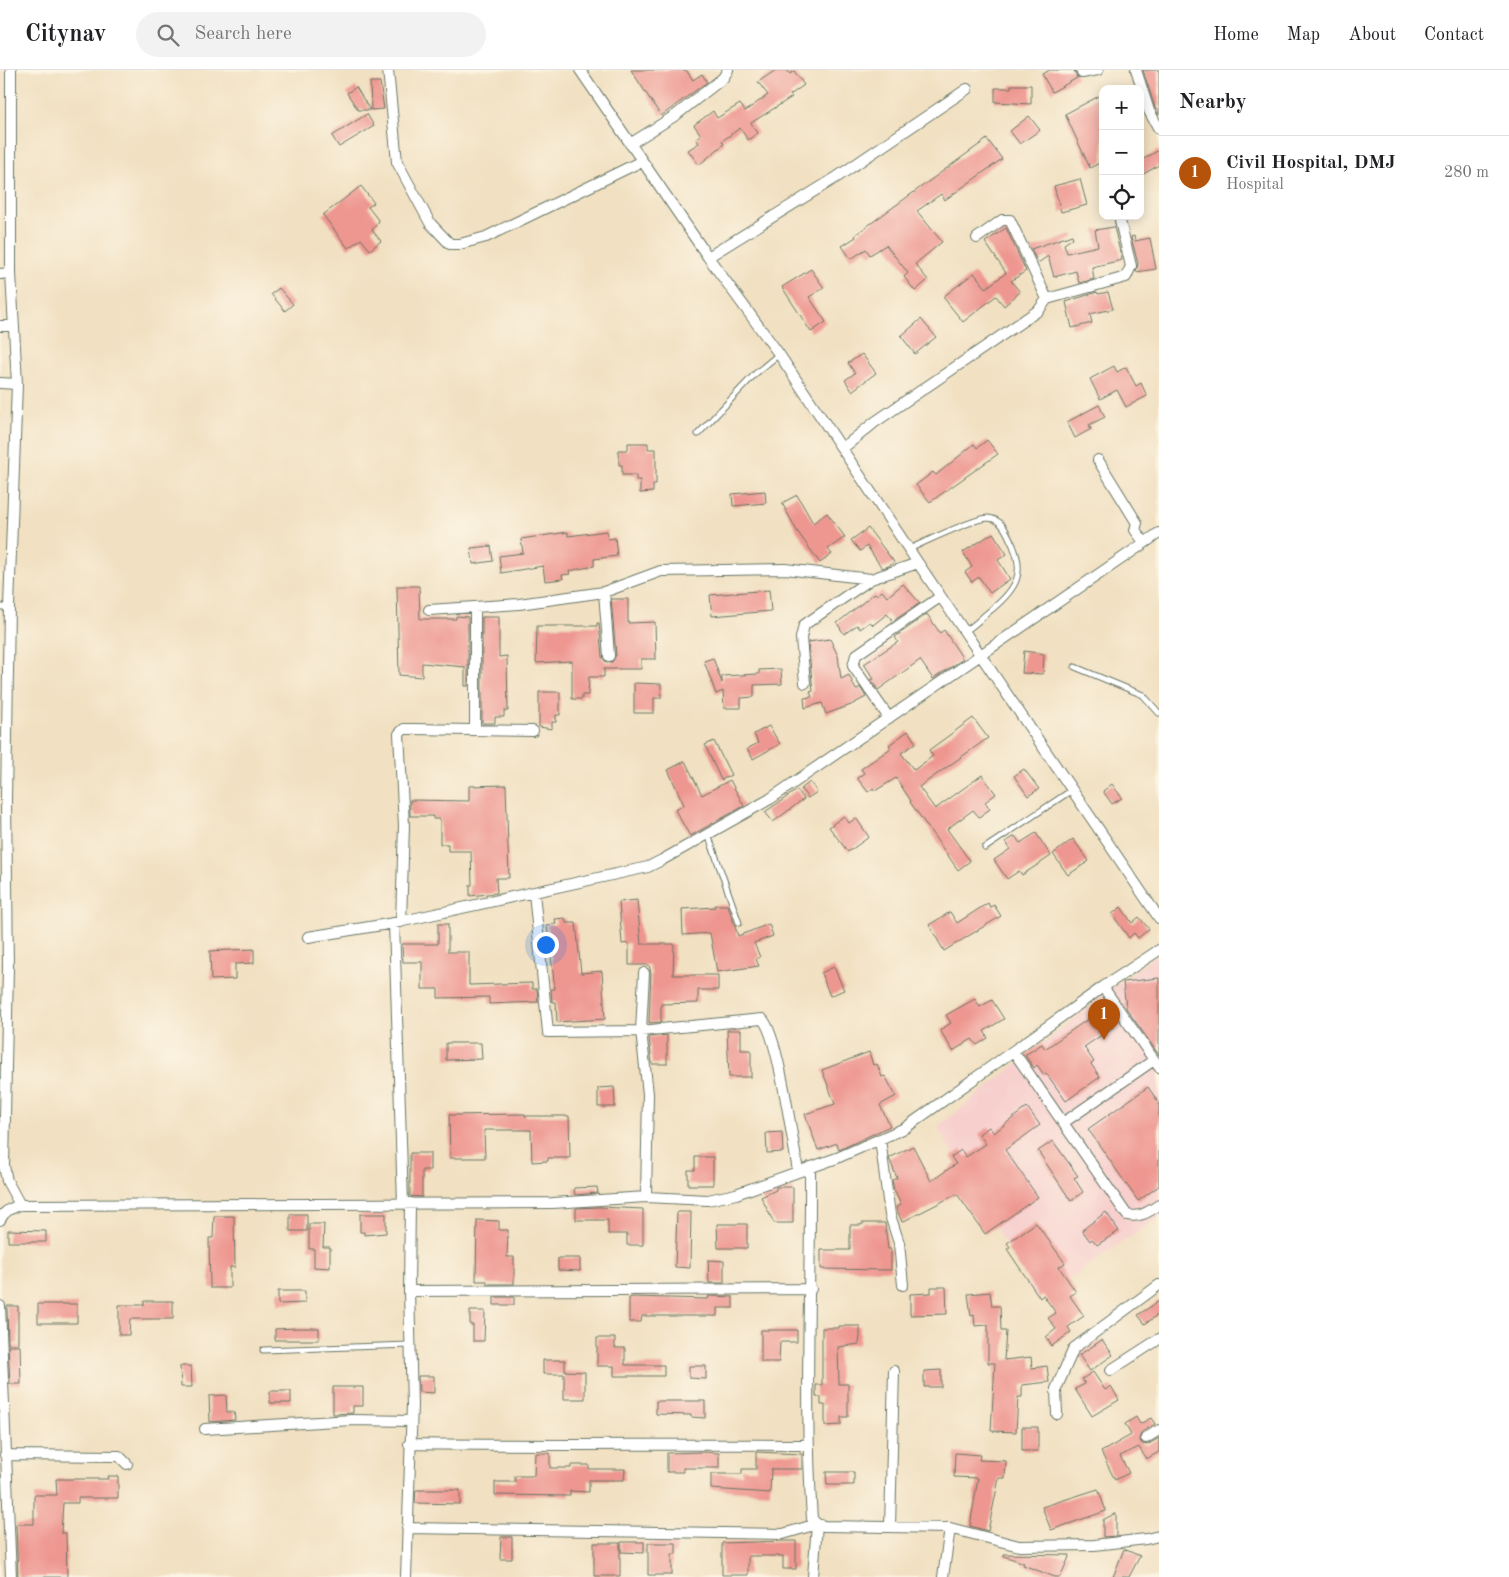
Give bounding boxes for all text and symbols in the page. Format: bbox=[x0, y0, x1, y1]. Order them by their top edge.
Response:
search box bbox=[136, 12, 486, 57]
icon: search bbox=[154, 21, 182, 49]
text: Citynav bbox=[25, 23, 106, 47]
text: Search here bbox=[194, 25, 292, 44]
text: Home bbox=[1213, 26, 1259, 44]
text: Map bbox=[1287, 26, 1320, 44]
text: About bbox=[1348, 26, 1396, 44]
text: Contact bbox=[1424, 26, 1484, 44]
map controls bbox=[1099, 85, 1144, 220]
button: + bbox=[1099, 85, 1144, 130]
text: Nearby bbox=[1179, 92, 1247, 113]
button: − bbox=[1099, 130, 1144, 175]
text: Civil Hospital, DMJ bbox=[1226, 154, 1396, 173]
text: 1 bbox=[1190, 165, 1200, 181]
text: 280 m bbox=[1444, 165, 1489, 181]
button: locate bbox=[1099, 175, 1144, 220]
text: Hospital bbox=[1226, 177, 1284, 193]
your location bbox=[533, 932, 559, 958]
pin: 1 bbox=[1088, 999, 1120, 1040]

